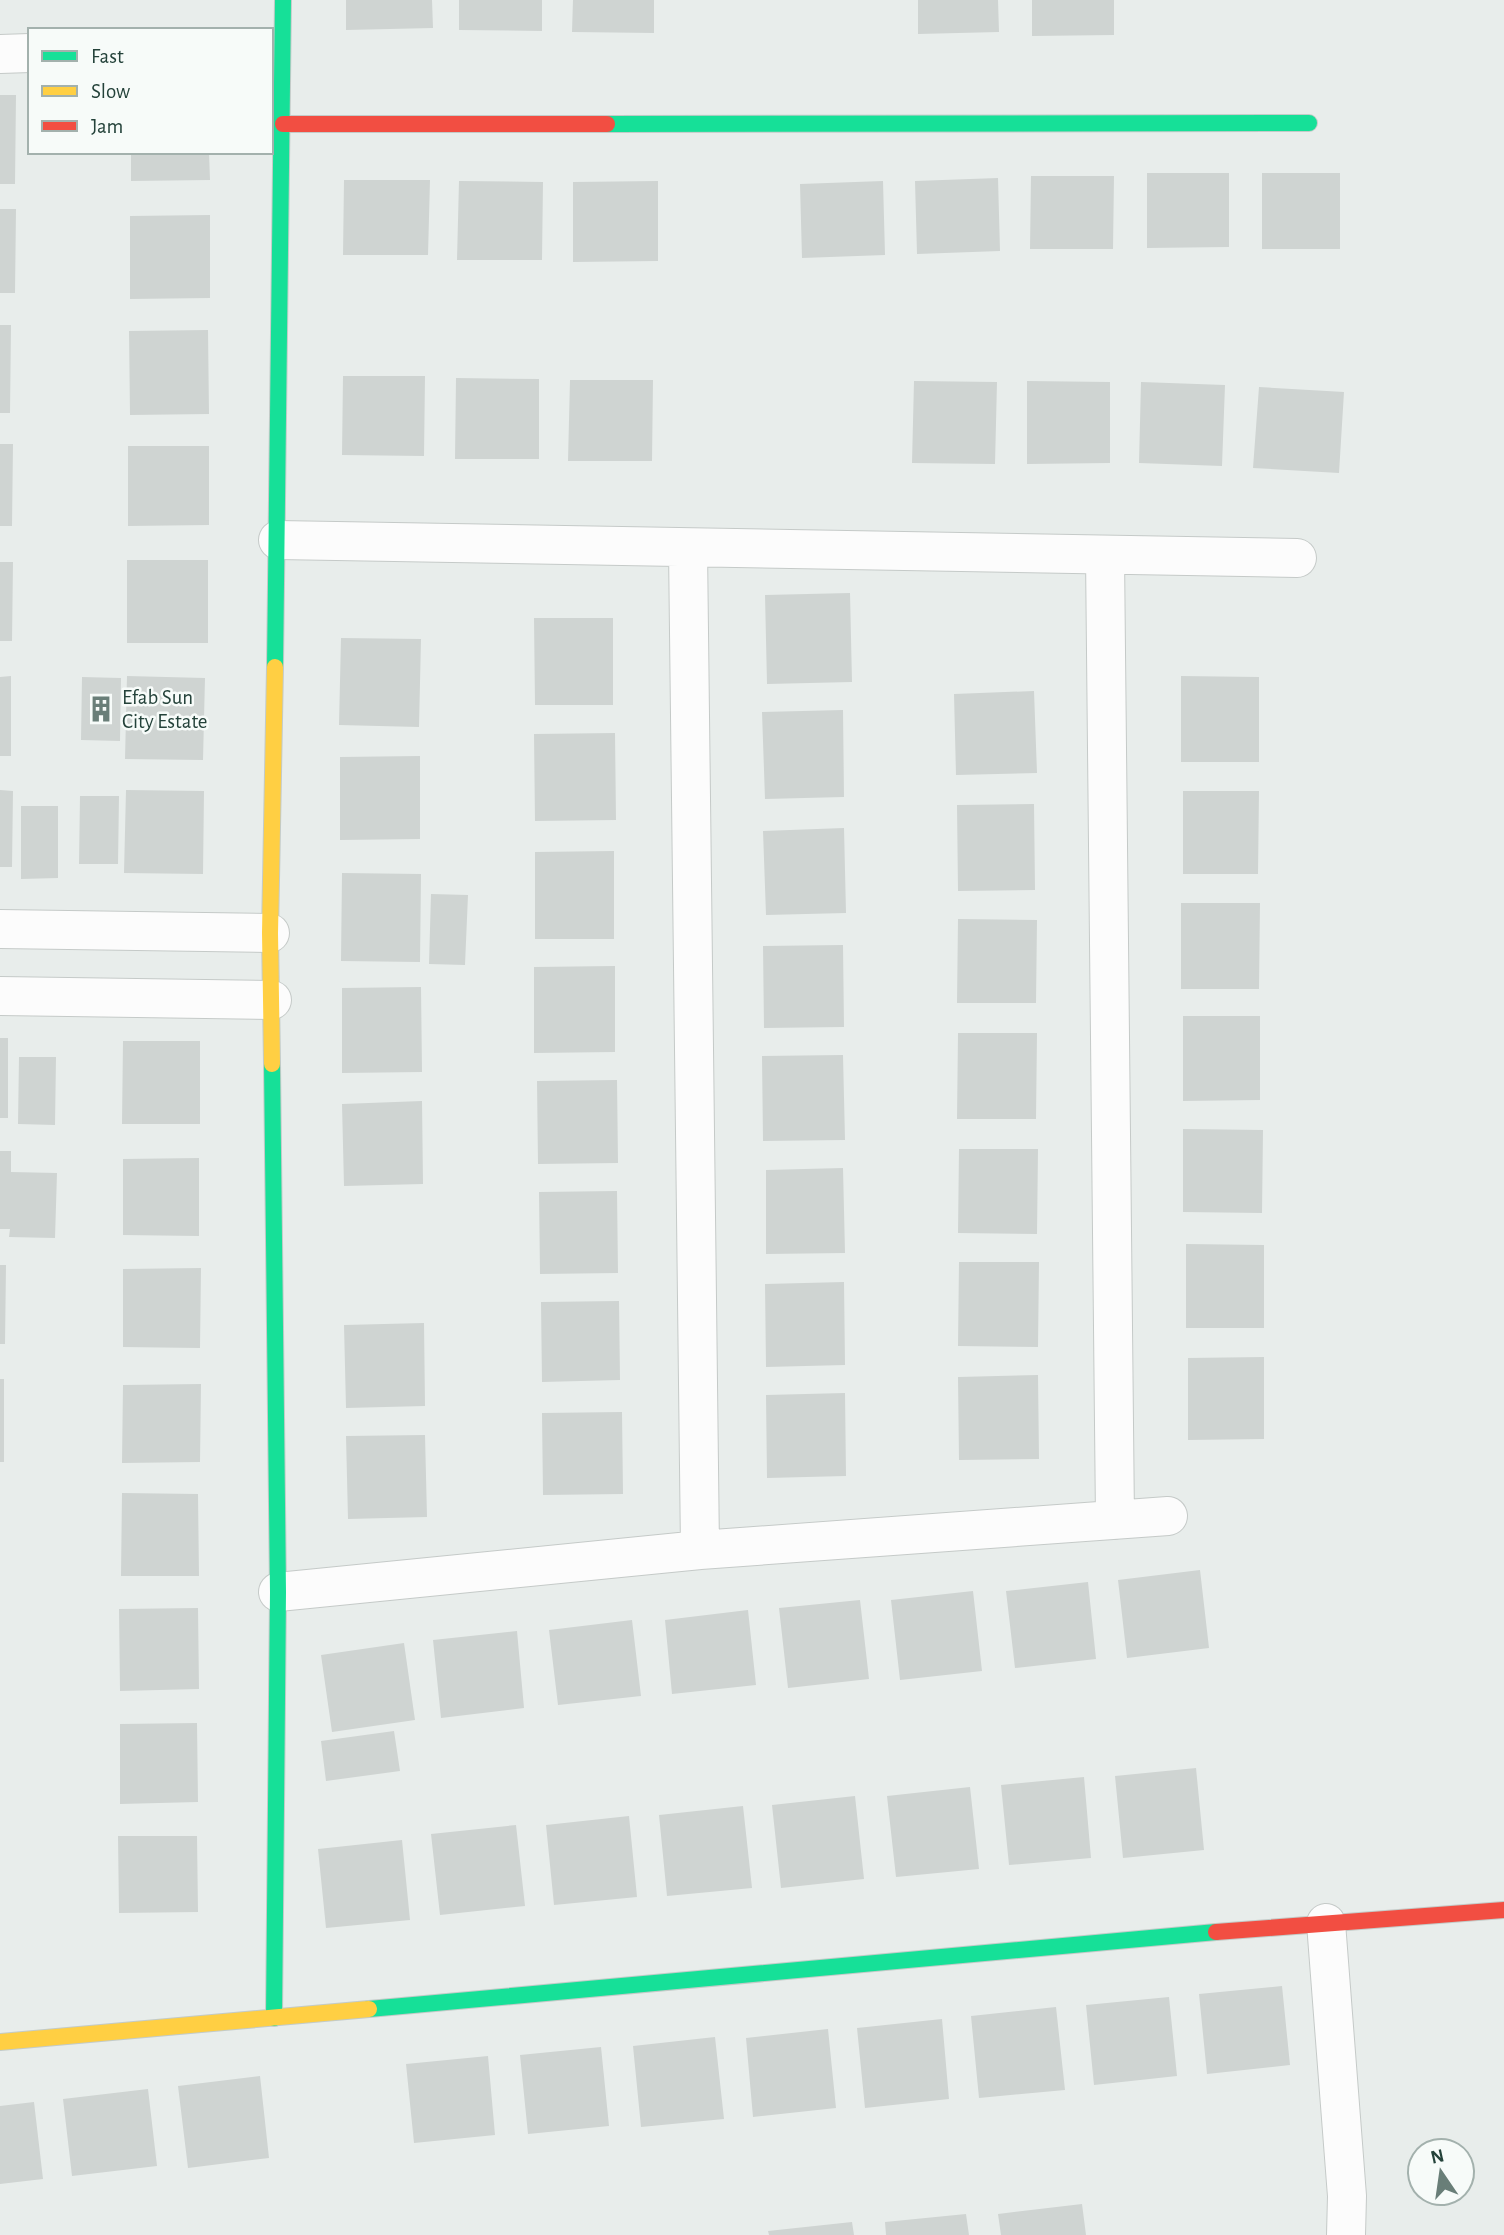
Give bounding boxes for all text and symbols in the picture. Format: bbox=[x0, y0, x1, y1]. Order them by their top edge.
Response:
legend bbox=[28, 28, 273, 154]
text: Fast bbox=[91, 46, 124, 67]
text: Slow bbox=[91, 81, 130, 102]
text: Jam bbox=[91, 116, 123, 137]
place label: Efab Sun City Estate bbox=[122, 687, 208, 732]
building icon: Efab Sun City Estate bbox=[86, 694, 116, 724]
north arrow bbox=[1406, 2137, 1476, 2207]
text: N bbox=[1429, 2146, 1446, 2168]

